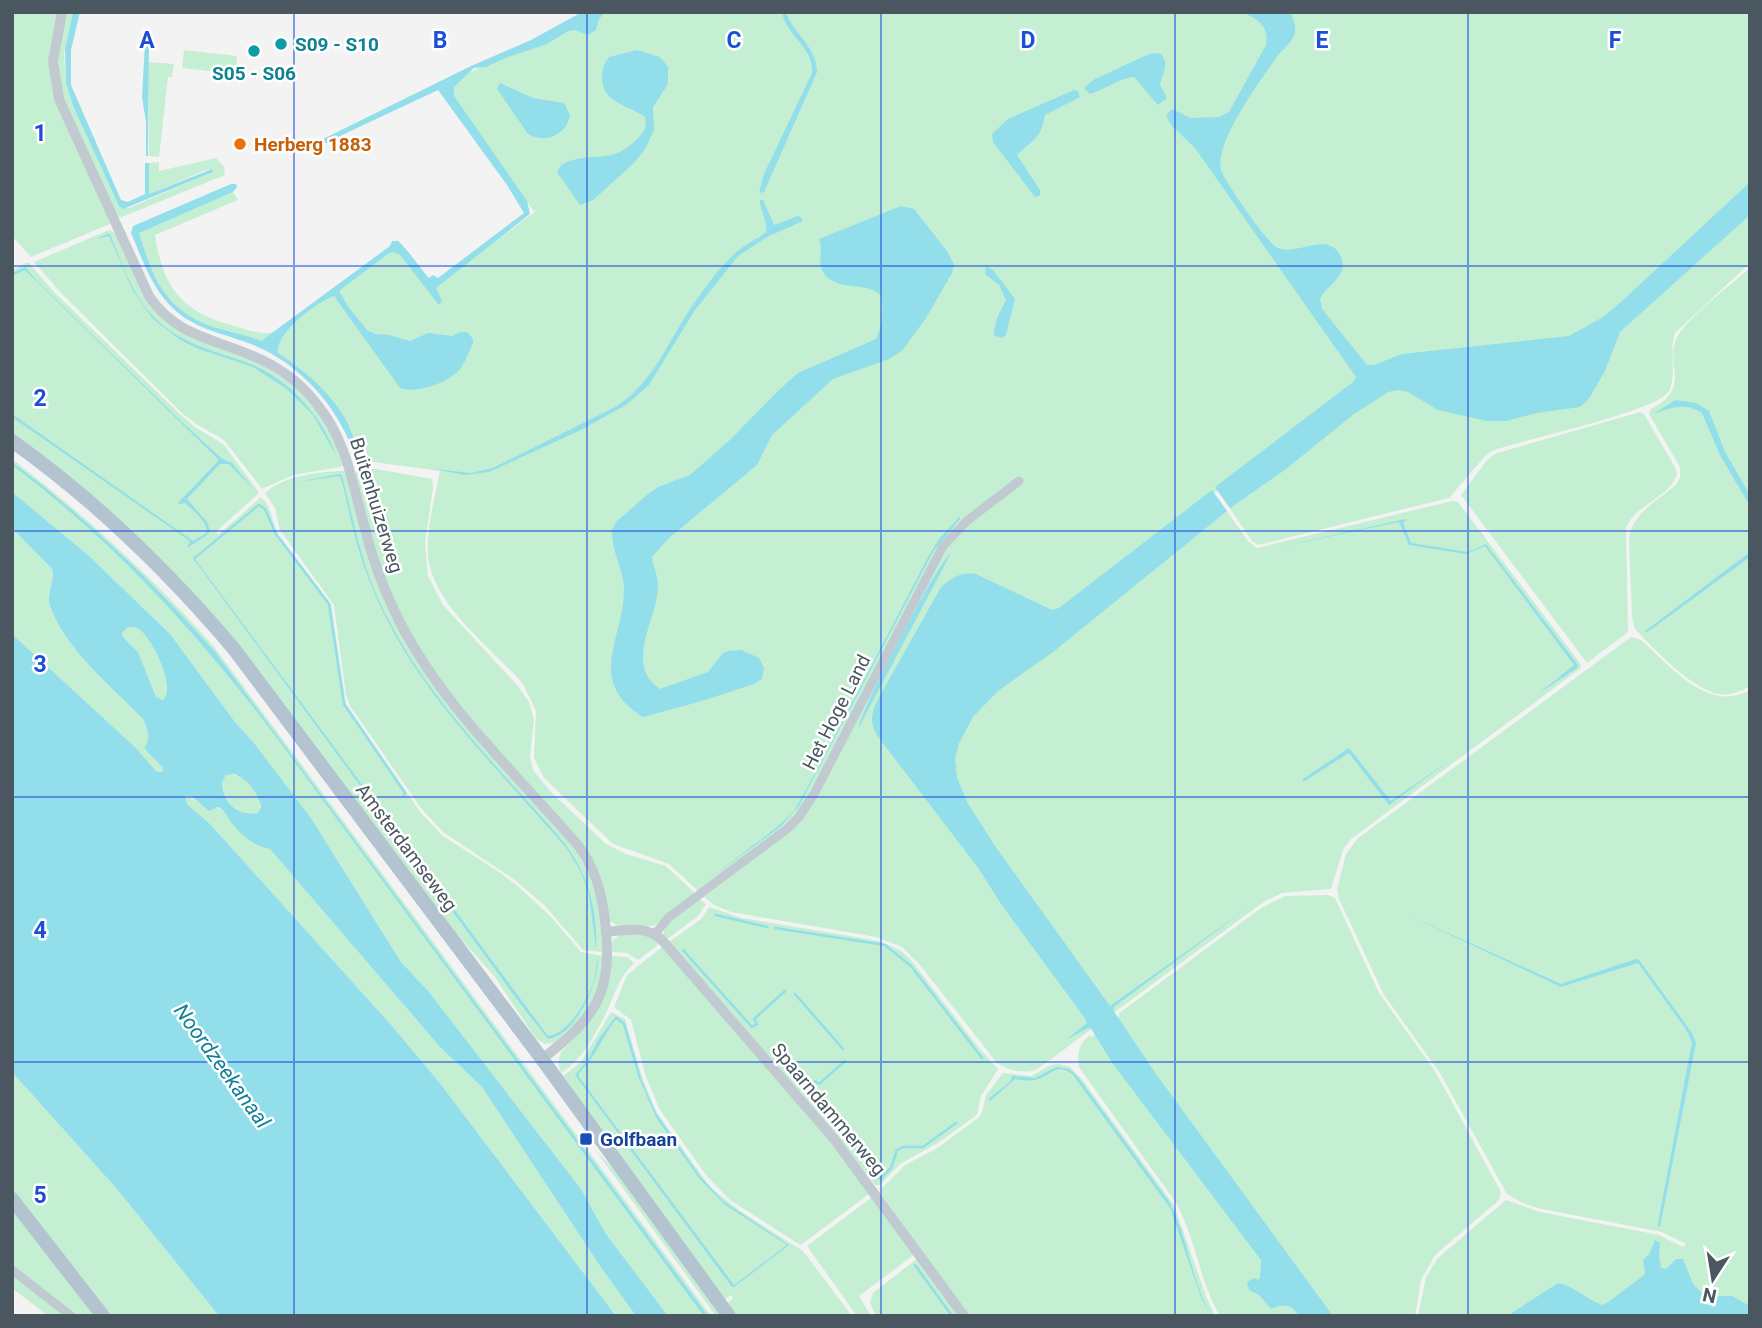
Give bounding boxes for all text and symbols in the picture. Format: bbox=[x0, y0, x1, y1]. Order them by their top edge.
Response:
text: A bbox=[139, 27, 155, 54]
text: B bbox=[433, 27, 447, 54]
text: C bbox=[726, 27, 742, 54]
text: D bbox=[1021, 27, 1035, 54]
text: E bbox=[1316, 27, 1329, 54]
text: F bbox=[1609, 27, 1622, 54]
place label: S09 - S10 bbox=[295, 33, 379, 56]
marker: S09 - S10 bbox=[273, 36, 289, 52]
marker: S05 - S06 bbox=[246, 43, 262, 59]
place label: S05 - S06 bbox=[212, 62, 296, 85]
text: 1 bbox=[33, 120, 47, 147]
place label: Herberg 1883 bbox=[254, 133, 372, 156]
marker: Herberg 1883 bbox=[232, 136, 248, 152]
text: 2 bbox=[33, 385, 47, 412]
street label: Buitenhuizerweg bbox=[345, 435, 408, 576]
text: 3 bbox=[33, 651, 47, 678]
street label: Het Hoge Land bbox=[798, 651, 875, 774]
street label: Amsterdamseweg bbox=[351, 779, 462, 916]
text: 4 bbox=[33, 917, 47, 944]
water label: Noordzeekanaal bbox=[169, 999, 276, 1133]
street label: Spaarndammerweg bbox=[767, 1038, 891, 1180]
place label: Golfbaan bbox=[600, 1128, 677, 1151]
marker: Golfbaan bbox=[578, 1131, 594, 1147]
text: 5 bbox=[33, 1182, 47, 1209]
north arrow bbox=[1678, 1244, 1748, 1314]
text: N bbox=[1701, 1282, 1719, 1308]

